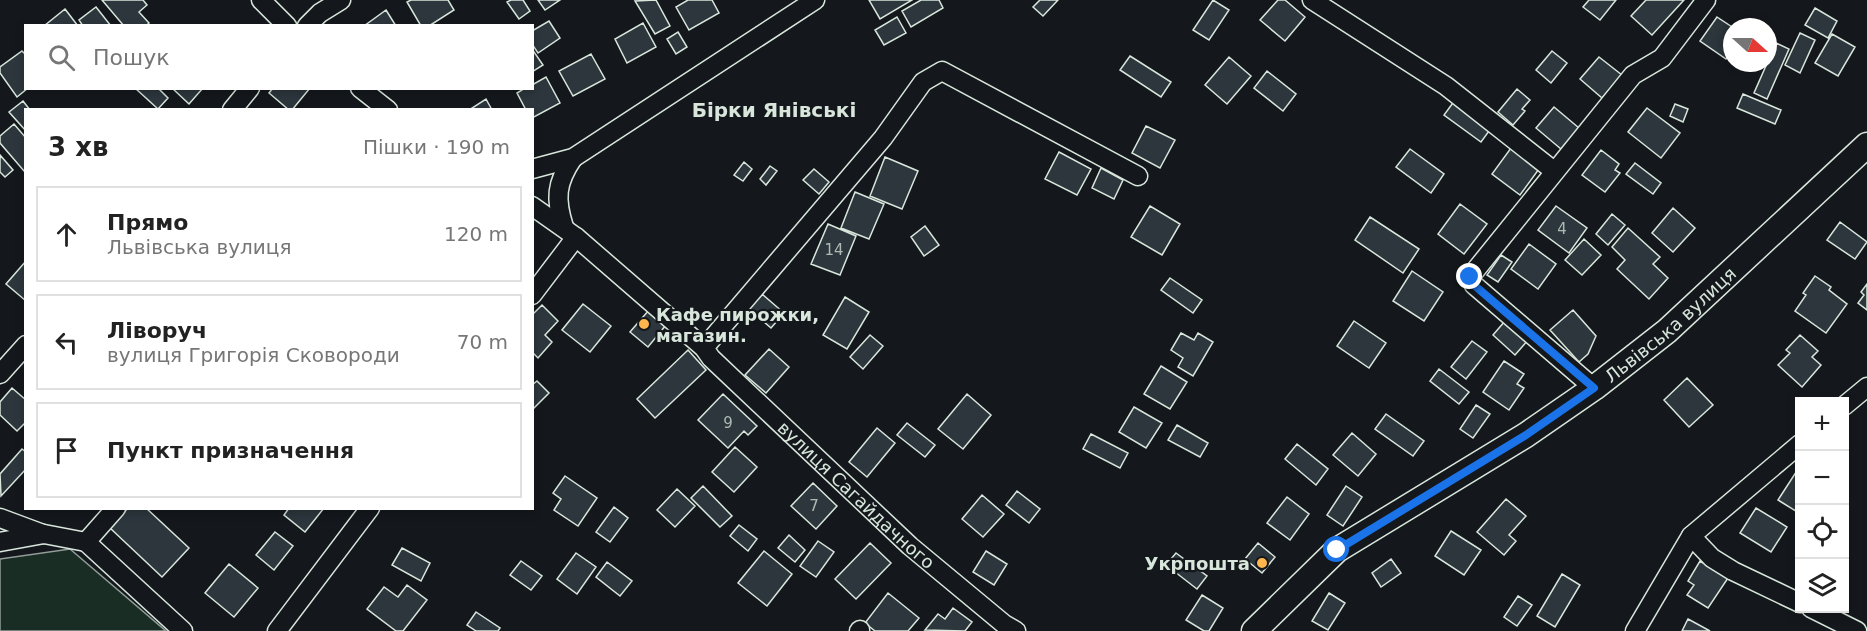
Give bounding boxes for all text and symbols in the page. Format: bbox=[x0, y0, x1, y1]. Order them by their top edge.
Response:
north arrow bbox=[1723, 18, 1777, 72]
search box bbox=[24, 24, 534, 90]
icon: search bbox=[45, 41, 78, 74]
text: Пошук bbox=[93, 45, 169, 70]
district label: Бірки Янівські bbox=[692, 98, 856, 122]
text: 3 хв bbox=[48, 132, 108, 162]
text: Пішки · 190 m bbox=[363, 135, 510, 159]
text: Прямо bbox=[107, 210, 188, 235]
icon: ahead bbox=[50, 218, 83, 251]
house number: 4 bbox=[1557, 220, 1567, 238]
text: 120 m bbox=[444, 222, 508, 246]
text: Львівська вулиця bbox=[107, 235, 291, 259]
house number: 14 bbox=[824, 241, 844, 259]
street label: Львівська вулиця bbox=[1600, 262, 1740, 386]
route end bbox=[1456, 263, 1482, 289]
place label: Кафе пирожки, магазин. bbox=[656, 304, 819, 346]
marker: Кафе пирожки, магазин. bbox=[637, 317, 651, 331]
text: Ліворуч bbox=[107, 318, 207, 343]
icon: left bbox=[50, 326, 83, 359]
text: 70 m bbox=[457, 330, 508, 354]
text: вулиця Григорія Сковороди bbox=[107, 343, 400, 367]
map controls bbox=[1795, 397, 1849, 613]
button: + bbox=[1795, 397, 1849, 451]
house number: 9 bbox=[723, 414, 733, 432]
street label: вулиця Сагайдачного bbox=[774, 416, 939, 573]
icon: arrive bbox=[50, 434, 83, 467]
text: Пункт призначення bbox=[107, 438, 354, 463]
button: − bbox=[1795, 451, 1849, 505]
house number: 7 bbox=[809, 497, 819, 515]
button: locate bbox=[1795, 505, 1849, 559]
route start bbox=[1323, 536, 1349, 562]
place label: Укрпошта bbox=[1145, 553, 1250, 574]
marker: Укрпошта bbox=[1255, 556, 1269, 570]
button: layers bbox=[1795, 559, 1849, 613]

